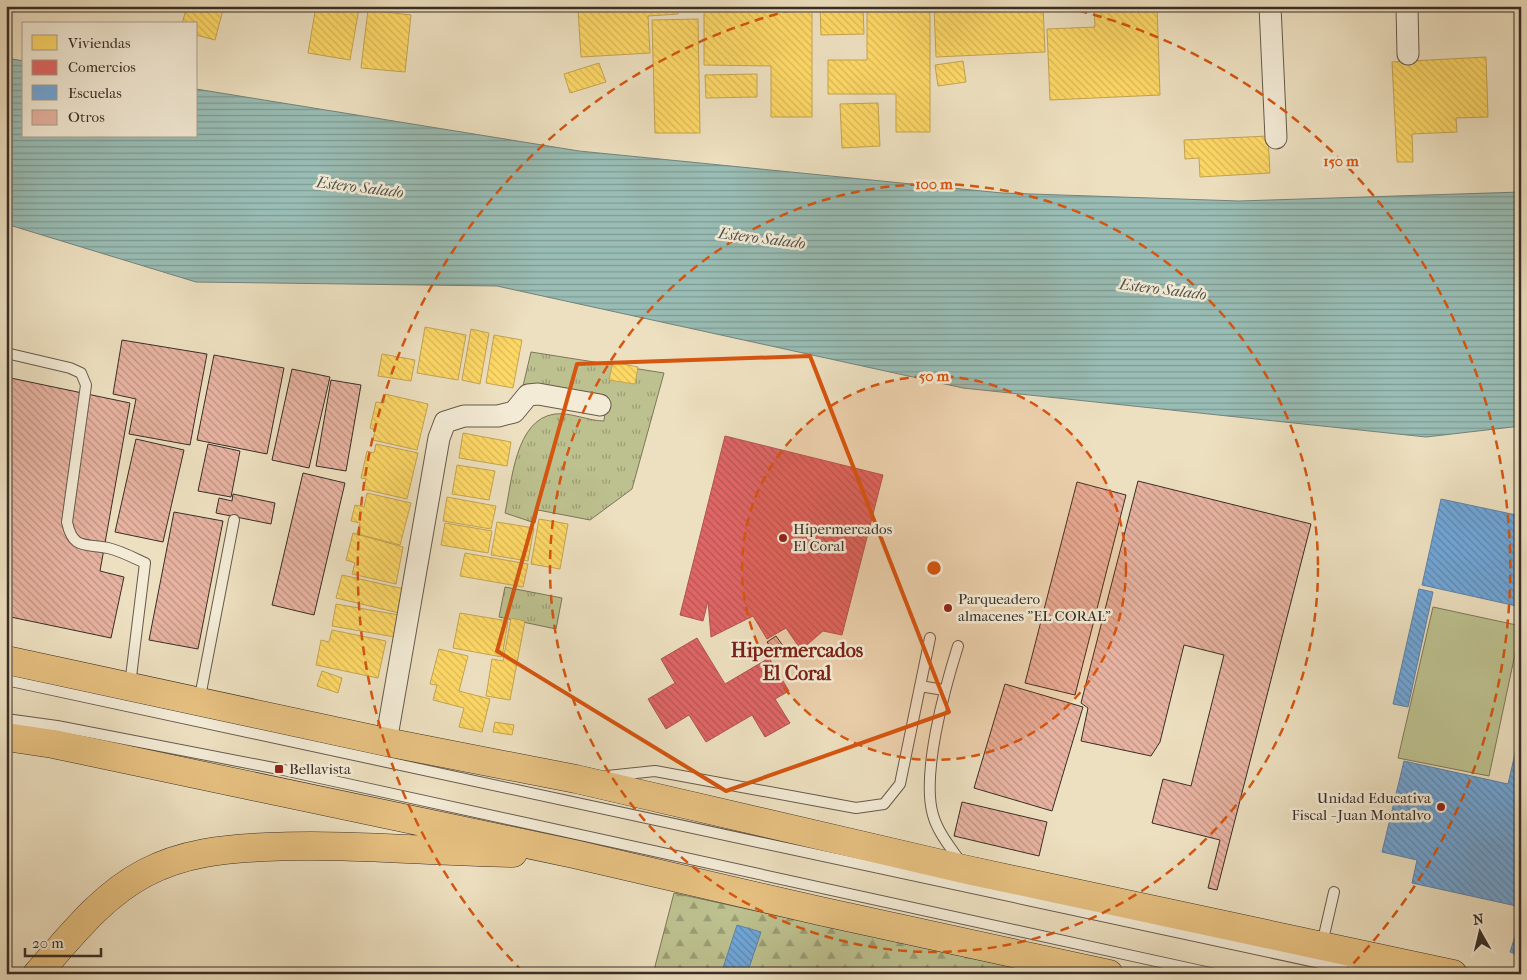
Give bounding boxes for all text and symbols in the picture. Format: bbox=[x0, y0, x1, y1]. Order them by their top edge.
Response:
legend bbox=[22, 22, 198, 138]
text: Viviendas bbox=[67, 34, 131, 52]
text: Comercios bbox=[68, 58, 136, 76]
text: Escuelas bbox=[68, 84, 122, 102]
text: Otros bbox=[68, 108, 105, 126]
text: 150 m bbox=[1323, 152, 1359, 170]
water label: Estero Salado bbox=[314, 172, 405, 202]
text: 100 m bbox=[915, 175, 953, 193]
water label: Estero Salado bbox=[716, 223, 807, 253]
water label: Estero Salado bbox=[1117, 274, 1208, 304]
text: 50 m bbox=[919, 367, 950, 385]
place label: Hipermercados El Coral bbox=[793, 520, 893, 555]
marker: Hipermercados El Coral bbox=[777, 532, 789, 544]
centre of rings bbox=[925, 559, 943, 577]
place label: Parqueadero almacenes "EL CORAL" bbox=[958, 590, 1111, 625]
marker: Parqueadero almacenes "EL CORAL" bbox=[942, 602, 954, 614]
district label: Hipermercados El Coral bbox=[731, 639, 864, 685]
place label: Bellavista bbox=[289, 760, 352, 778]
marker: Bellavista bbox=[273, 763, 285, 775]
place label: Unidad Educativa Fiscal - Juan Montalvo bbox=[1292, 789, 1432, 824]
marker: Unidad Educativa Fiscal - Juan Montalvo bbox=[1435, 801, 1447, 813]
north arrow bbox=[1454, 908, 1504, 958]
text: N bbox=[1472, 910, 1485, 929]
scale bar bbox=[25, 925, 101, 957]
text: 20 m bbox=[32, 934, 64, 952]

